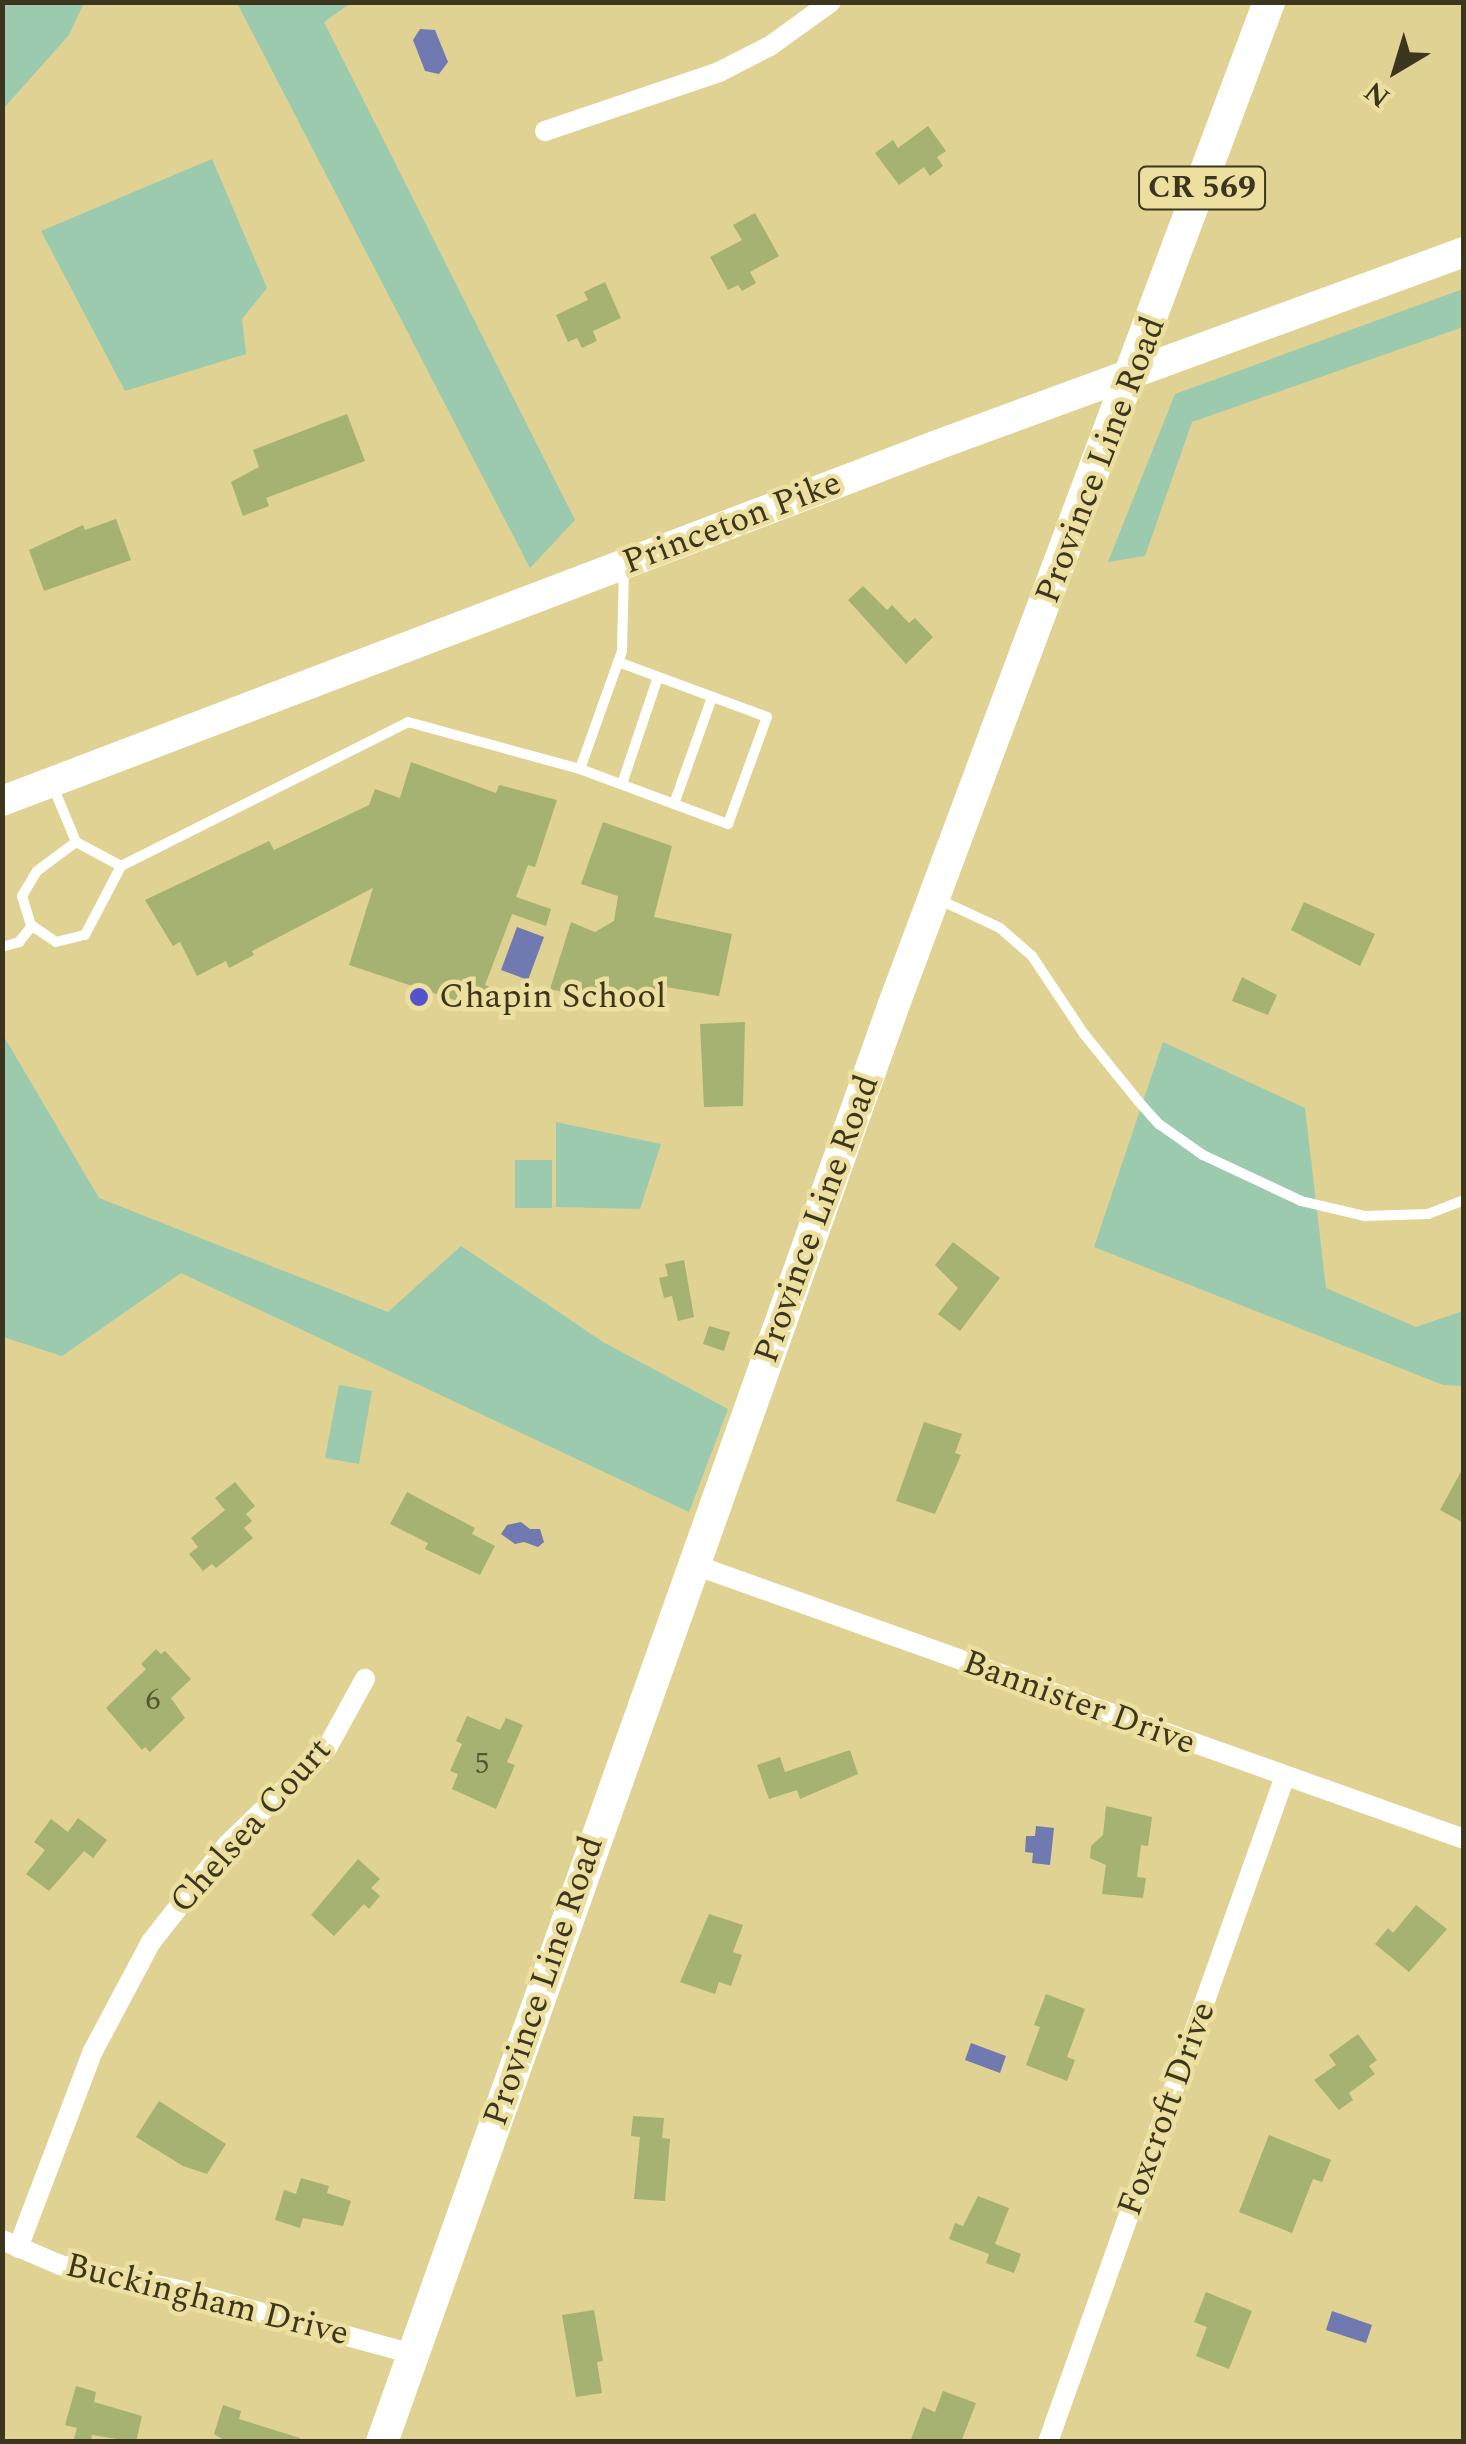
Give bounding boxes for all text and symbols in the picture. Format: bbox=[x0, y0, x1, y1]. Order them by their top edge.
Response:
north arrow bbox=[1346, 20, 1446, 120]
text: N bbox=[1355, 70, 1399, 118]
road number: CR 569 bbox=[1137, 161, 1267, 215]
street label: Province Line Road bbox=[1027, 311, 1175, 609]
street label: Princeton Pike bbox=[617, 462, 847, 584]
place label: Chapin School bbox=[439, 976, 666, 1018]
marker: Chapin School bbox=[408, 986, 430, 1008]
street label: Province Line Road bbox=[745, 1069, 889, 1369]
street label: Bannister Drive bbox=[957, 1642, 1201, 1764]
house number: 6 bbox=[146, 1682, 160, 1718]
street label: Chelsea Court bbox=[161, 1730, 341, 1922]
house number: 5 bbox=[475, 1746, 489, 1782]
street label: Province Line Road bbox=[475, 1831, 613, 2131]
street label: Foxcroft Drive bbox=[1109, 1996, 1225, 2222]
street label: Buckingham Drive bbox=[61, 2245, 353, 2355]

